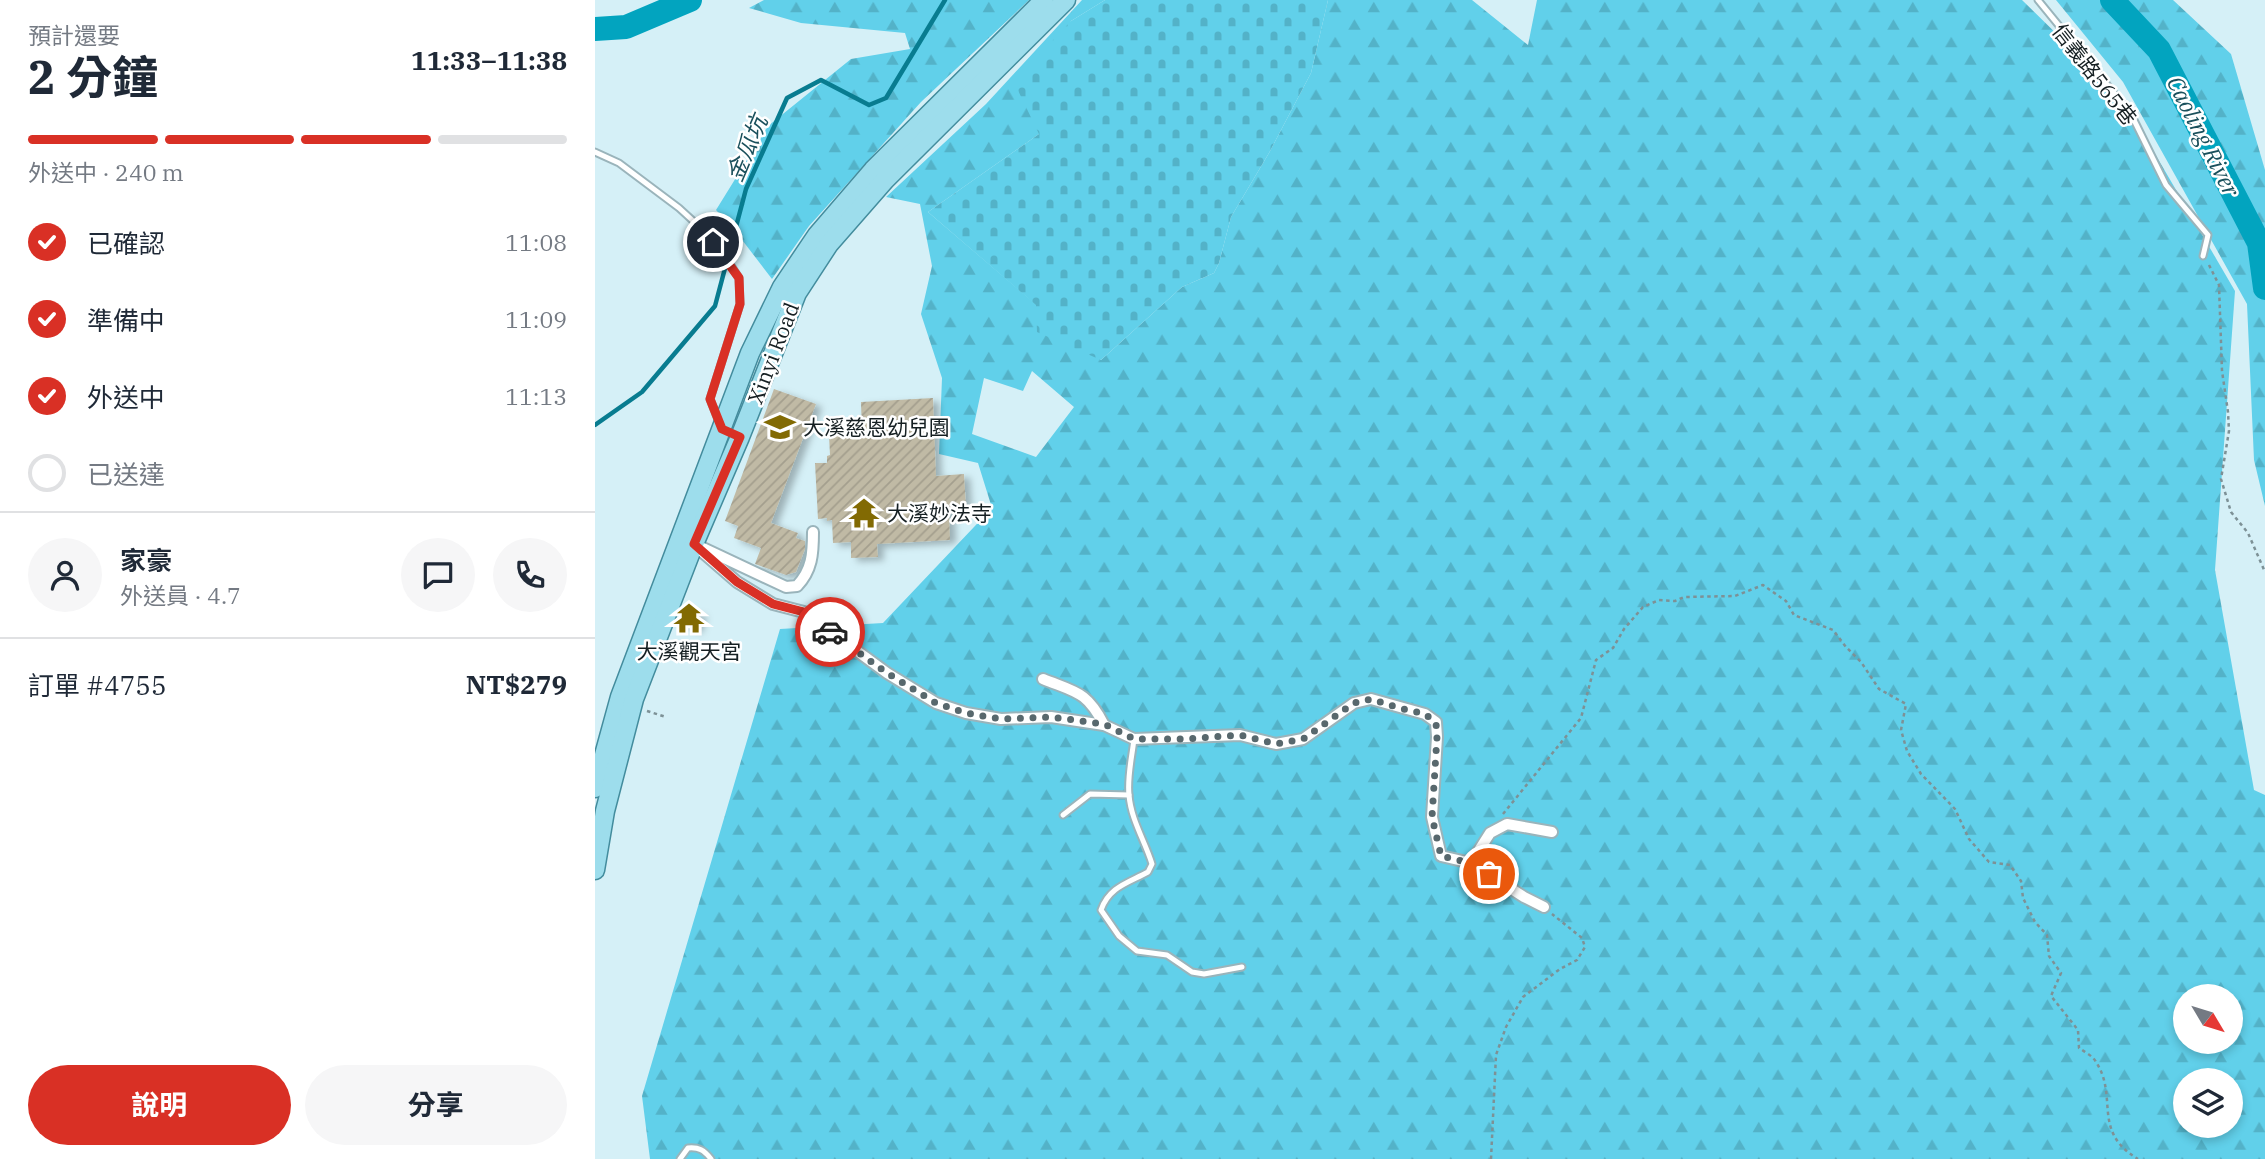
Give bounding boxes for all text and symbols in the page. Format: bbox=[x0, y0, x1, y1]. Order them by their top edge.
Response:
street label: 信義路565巷 bbox=[2046, 17, 2144, 131]
text: 預計還要 bbox=[28, 20, 120, 50]
text: 11:33–11:38 bbox=[411, 43, 567, 77]
text: 2 分鐘 bbox=[28, 47, 158, 107]
water label: Caoling River bbox=[2161, 71, 2248, 202]
water label: 金瓜坑 bbox=[719, 108, 774, 186]
text: 外送中 · 240 m bbox=[28, 157, 184, 187]
pin bbox=[683, 212, 743, 272]
icon: check bbox=[28, 223, 66, 261]
icon: home bbox=[694, 223, 732, 261]
text: 已確認 bbox=[87, 226, 165, 260]
text: 11:08 bbox=[505, 227, 567, 257]
street label: Xinyi Road bbox=[741, 298, 805, 408]
icon: check bbox=[28, 300, 66, 338]
text: 準備中 bbox=[87, 303, 165, 337]
text: 11:09 bbox=[505, 304, 567, 334]
icon: check bbox=[28, 377, 66, 415]
text: 外送中 bbox=[87, 380, 165, 414]
text: 11:13 bbox=[505, 381, 567, 411]
school or university icon: 大溪慈恩幼兒園 bbox=[763, 410, 797, 444]
place label: 大溪慈恩幼兒園 bbox=[803, 413, 950, 441]
text: 已送達 bbox=[87, 457, 165, 491]
temple icon: 大溪妙法寺 bbox=[847, 496, 881, 530]
place label: 大溪妙法寺 bbox=[887, 499, 992, 527]
button: person bbox=[28, 538, 102, 612]
button: chat bbox=[401, 538, 475, 612]
button: phone bbox=[493, 538, 567, 612]
text: 家豪 bbox=[120, 543, 172, 577]
text: 外送員 · 4.7 bbox=[120, 580, 241, 610]
courier bbox=[795, 597, 865, 667]
temple icon: 大溪觀天宮 bbox=[672, 601, 706, 635]
icon: car bbox=[811, 613, 849, 651]
place label: 大溪觀天宮 bbox=[637, 637, 742, 665]
text: NT$279 bbox=[466, 667, 567, 701]
text: 訂單 #4755 bbox=[28, 668, 167, 702]
pin bbox=[1459, 844, 1519, 904]
icon: bag bbox=[1470, 855, 1508, 893]
north arrow bbox=[2173, 984, 2243, 1054]
map controls bbox=[2173, 984, 2243, 1138]
button: 說明 bbox=[28, 1065, 291, 1145]
button: 分享 bbox=[305, 1065, 567, 1145]
button: layers bbox=[2173, 1068, 2243, 1138]

